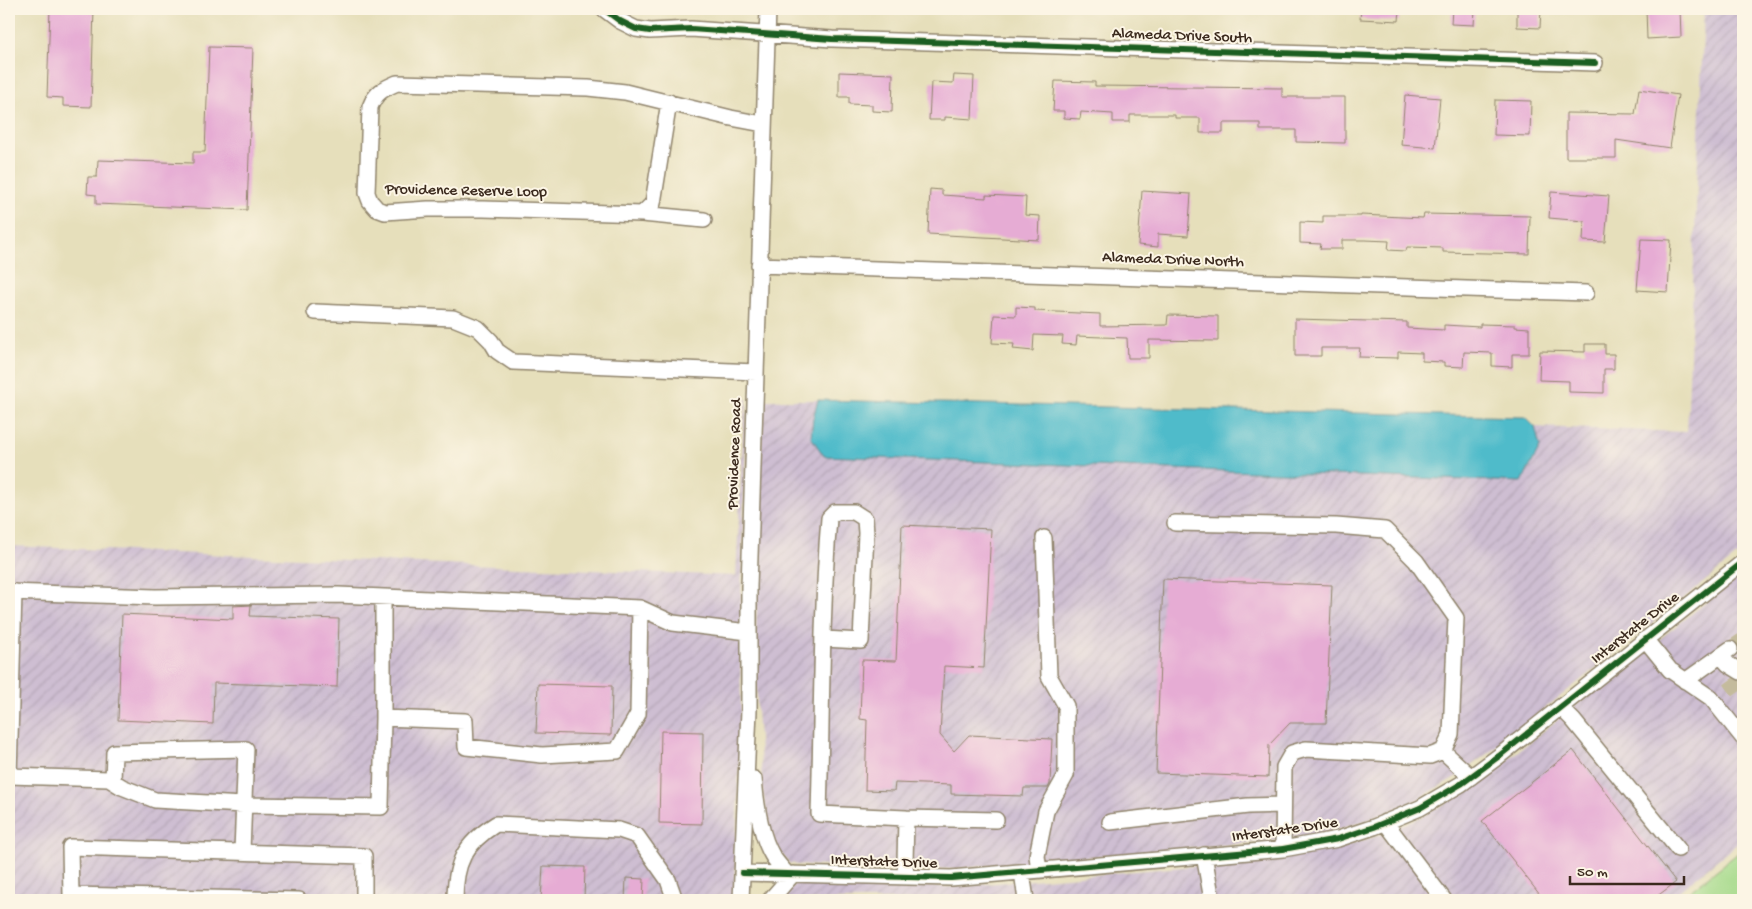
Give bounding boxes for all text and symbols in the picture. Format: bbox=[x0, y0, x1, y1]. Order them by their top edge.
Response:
street label: Alameda Drive South bbox=[1111, 25, 1253, 49]
street label: Providence Reserve Loop bbox=[384, 181, 547, 203]
street label: Alameda Drive North bbox=[1102, 249, 1245, 273]
street label: Providence Road bbox=[725, 397, 747, 511]
street label: Interstate Drive bbox=[1588, 588, 1684, 669]
street label: Interstate Drive bbox=[1231, 814, 1340, 848]
street label: Interstate Drive bbox=[830, 852, 938, 874]
scale bar bbox=[1570, 854, 1683, 886]
text: 50 m bbox=[1577, 864, 1608, 882]

